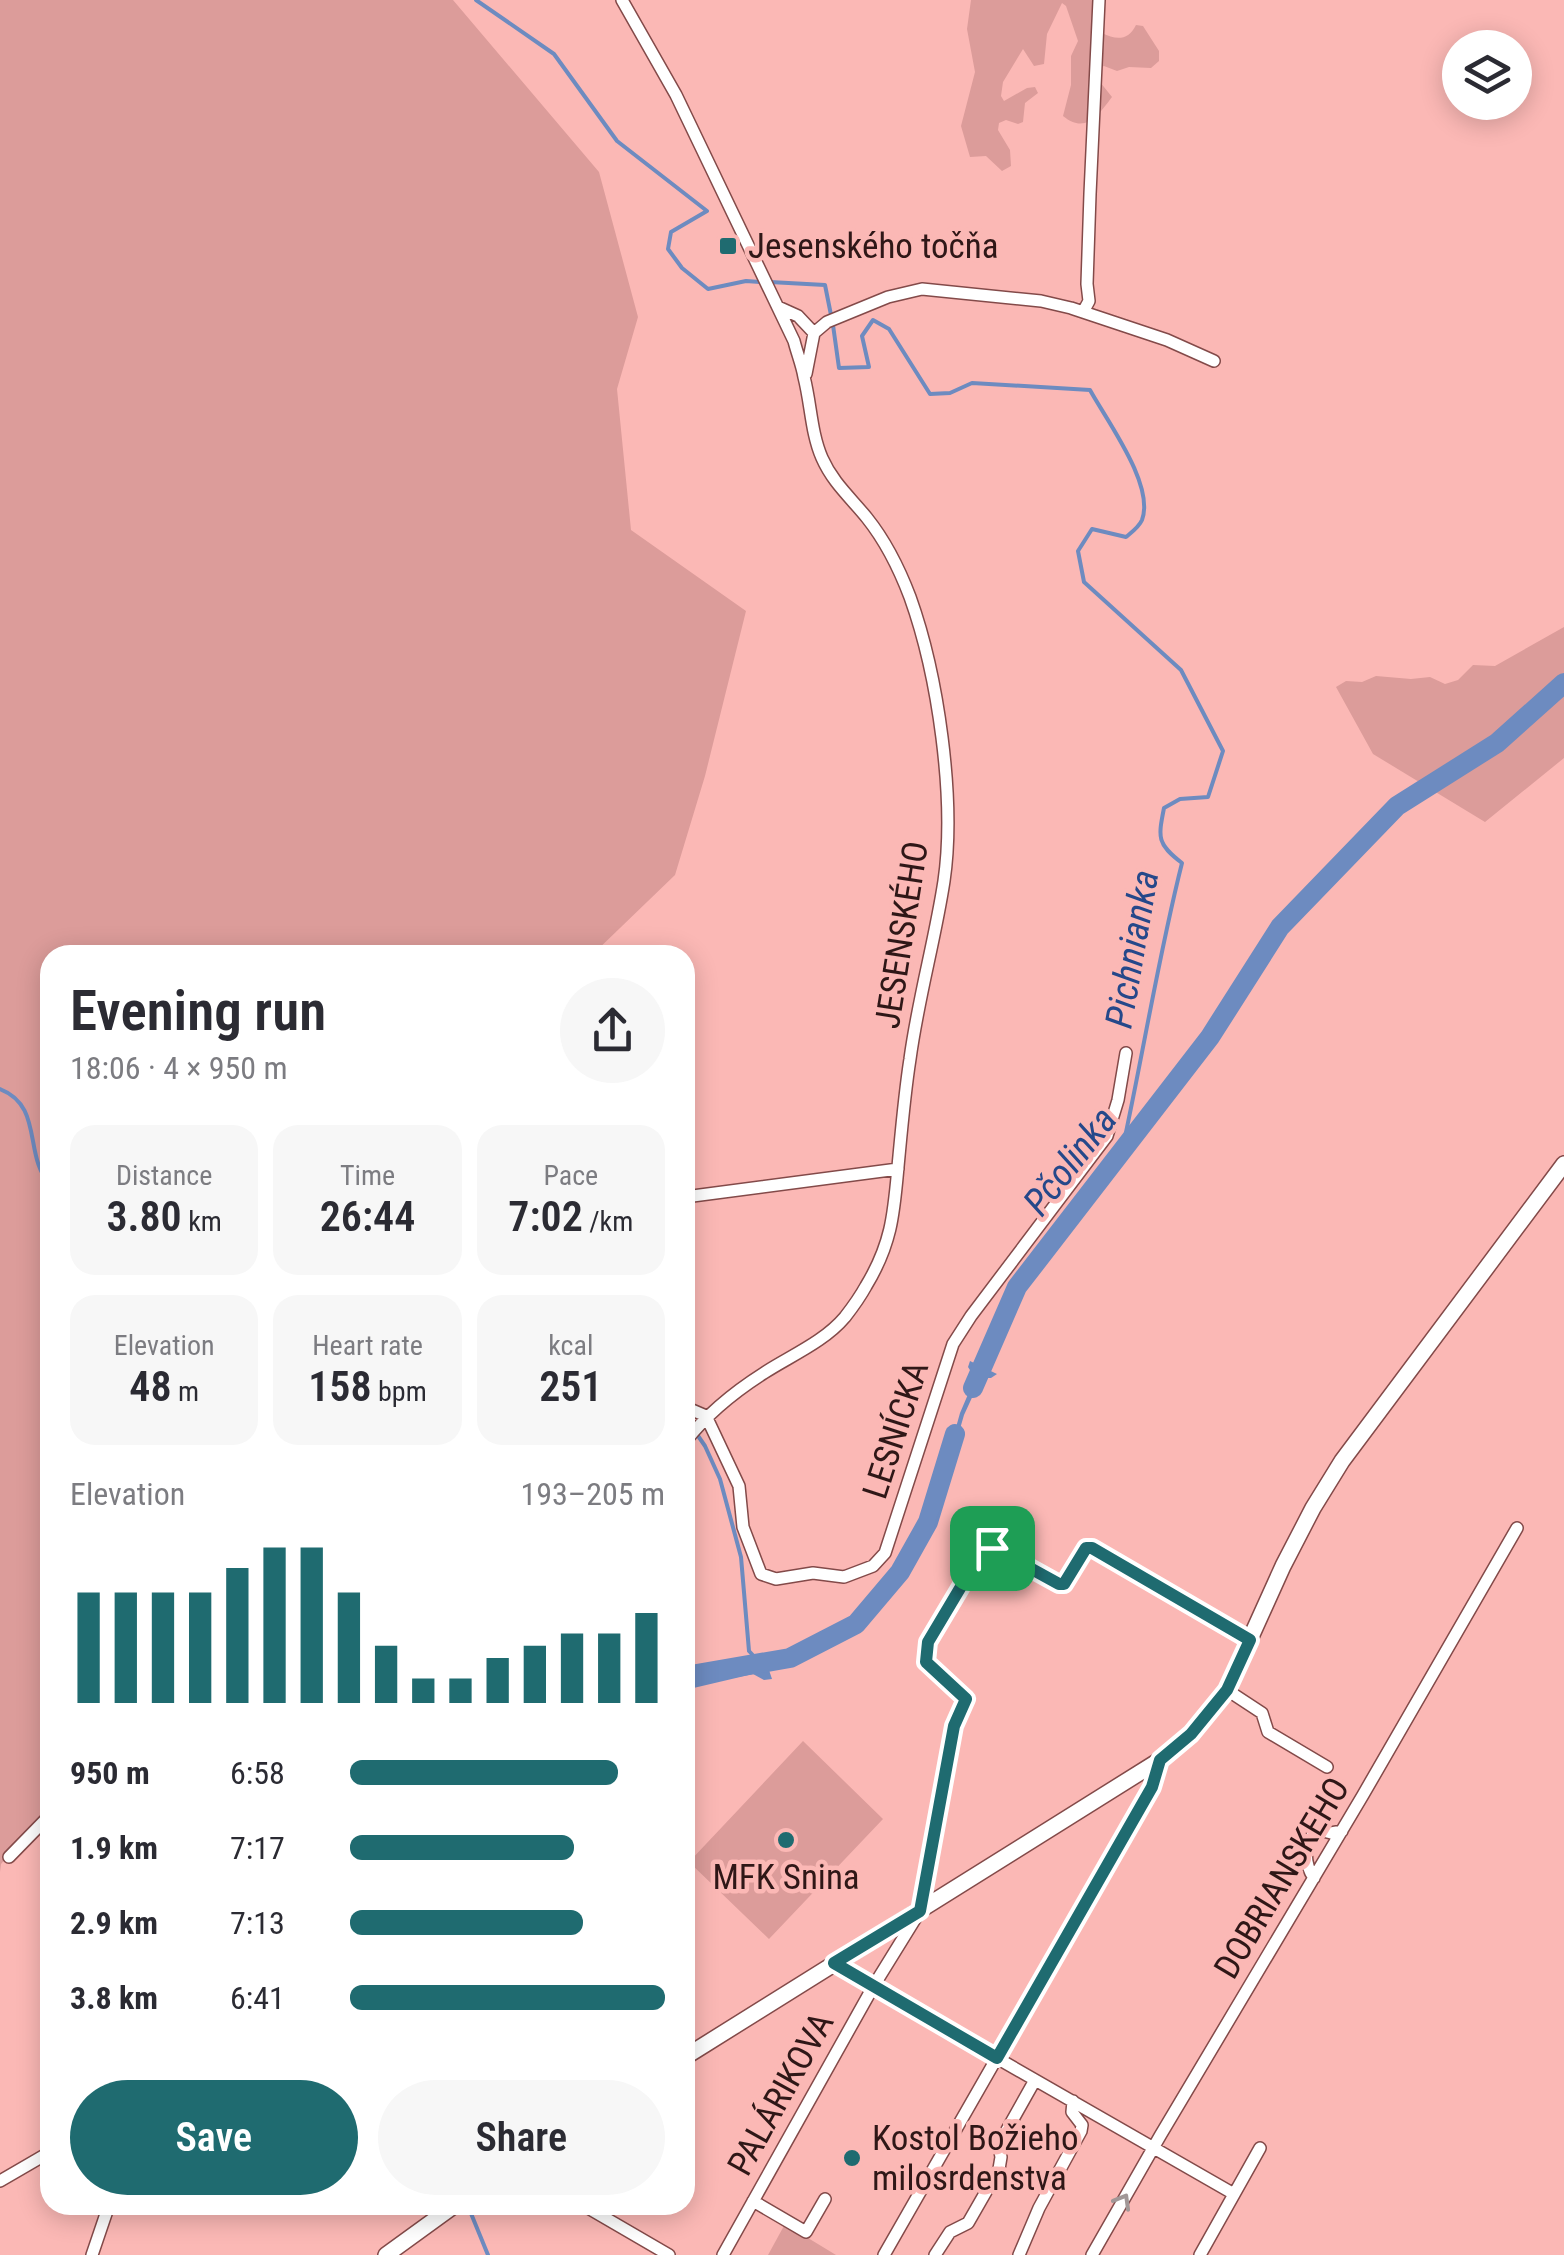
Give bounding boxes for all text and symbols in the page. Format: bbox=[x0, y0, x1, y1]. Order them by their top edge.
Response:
map controls bbox=[1442, 30, 1532, 120]
button: layers bbox=[1442, 30, 1532, 120]
place label: Jesenského točňa bbox=[748, 226, 998, 267]
marker: Jesenského točňa bbox=[717, 235, 739, 257]
street label: JESENSKÉHO bbox=[867, 838, 937, 1032]
water label: Pichnianka bbox=[1096, 866, 1168, 1032]
button: share bbox=[560, 978, 665, 1083]
text: Evening run bbox=[70, 979, 326, 1043]
text: 18:06 · 4 × 950 m bbox=[70, 1049, 288, 1087]
water label: Pčolinka bbox=[1014, 1098, 1126, 1224]
text: Distance bbox=[116, 1159, 212, 1192]
text: Time bbox=[340, 1159, 395, 1192]
text: Pace bbox=[543, 1159, 598, 1192]
text: 3.80 bbox=[106, 1192, 182, 1241]
text: 26:44 bbox=[320, 1192, 415, 1241]
text: 7:02 bbox=[508, 1192, 583, 1241]
text: km bbox=[182, 1205, 222, 1238]
text: /km bbox=[583, 1205, 633, 1238]
text: Elevation bbox=[114, 1329, 215, 1362]
text: Heart rate bbox=[312, 1329, 423, 1362]
text: kcal bbox=[548, 1329, 593, 1362]
street label: LESNÍCKA bbox=[855, 1356, 937, 1504]
text: 48 bbox=[129, 1362, 172, 1411]
text: 158 bbox=[308, 1362, 372, 1411]
text: 251 bbox=[539, 1362, 603, 1411]
text: m bbox=[172, 1375, 199, 1408]
text: bpm bbox=[372, 1375, 427, 1408]
text: Elevation bbox=[70, 1475, 185, 1513]
text: 193–205 m bbox=[520, 1475, 665, 1513]
pin bbox=[950, 1506, 1035, 1591]
icon: arrive bbox=[965, 1521, 1020, 1576]
text: 950 m bbox=[70, 1754, 150, 1792]
text: 6:58 bbox=[230, 1754, 285, 1792]
street label: DOBRIANSKEHO bbox=[1206, 1770, 1358, 1986]
text: 1.9 km bbox=[70, 1829, 158, 1867]
text: 7:17 bbox=[230, 1829, 285, 1867]
marker: MFK Snina bbox=[775, 1829, 797, 1851]
place label: MFK Snina bbox=[712, 1857, 860, 1898]
text: 2.9 km bbox=[70, 1904, 158, 1942]
text: 7:13 bbox=[230, 1904, 285, 1942]
text: 3.8 km bbox=[70, 1979, 158, 2017]
text: 6:41 bbox=[230, 1979, 285, 2017]
street label: PALÁRIKOVA bbox=[720, 2006, 842, 2182]
button: Save bbox=[70, 2080, 358, 2195]
button: Share bbox=[378, 2080, 665, 2195]
place label: Kostol Božieho milosrdenstva bbox=[872, 2118, 1078, 2199]
marker: Kostol Božieho milosrdenstva bbox=[841, 2147, 863, 2169]
one-way arrow bbox=[1110, 2194, 1130, 2212]

